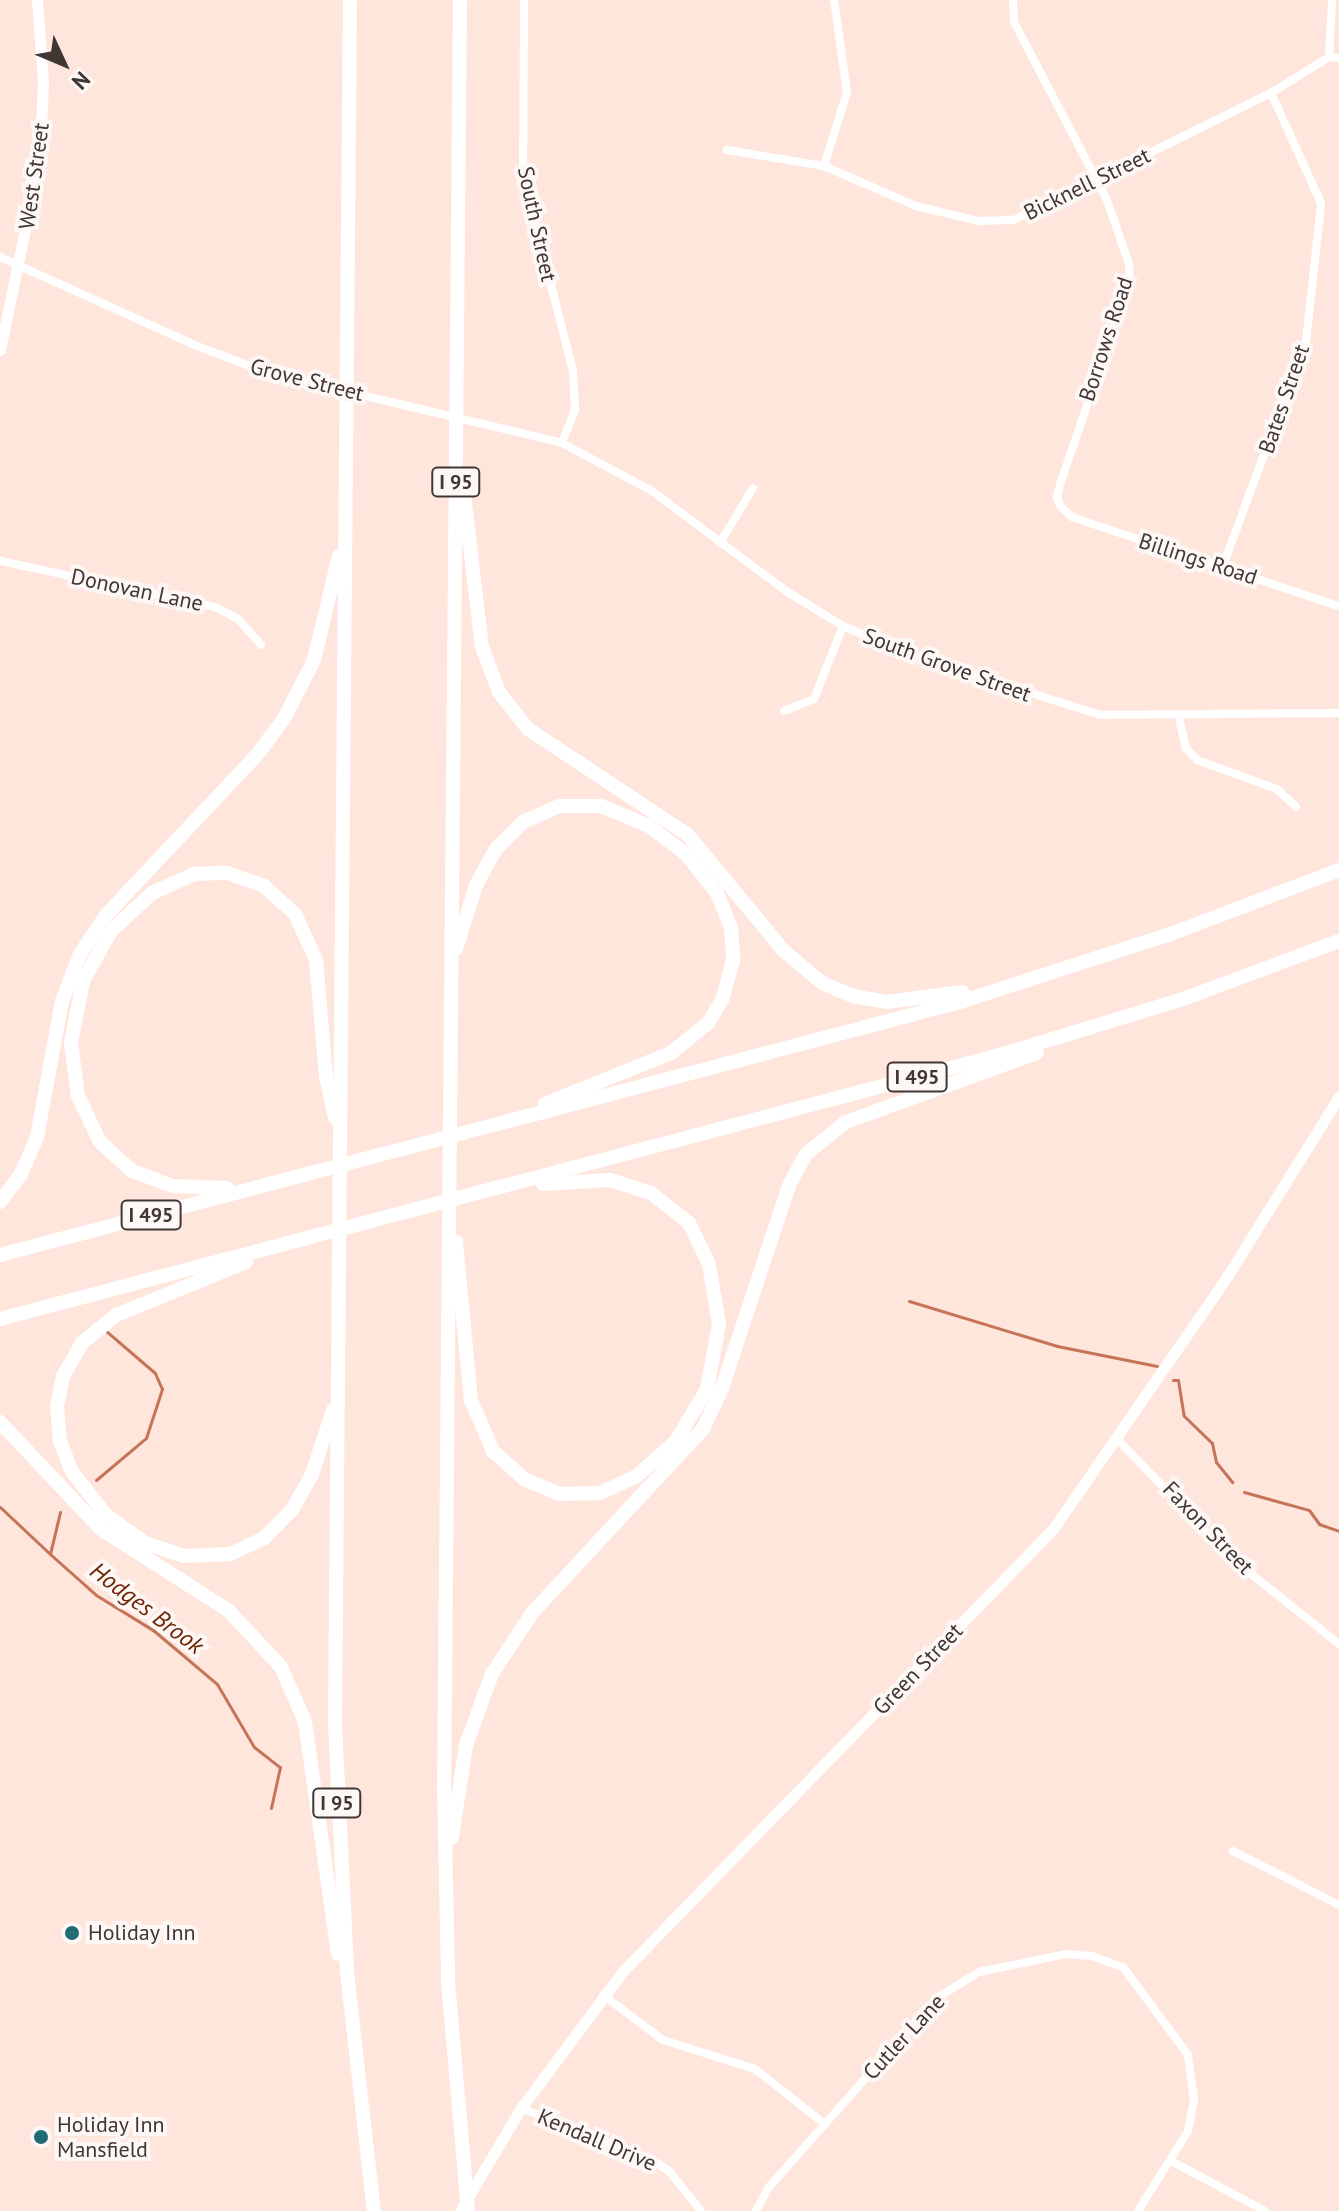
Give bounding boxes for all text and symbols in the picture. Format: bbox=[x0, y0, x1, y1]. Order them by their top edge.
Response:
north arrow bbox=[24, 24, 104, 104]
text: N bbox=[66, 66, 96, 96]
street label: West Street bbox=[13, 121, 55, 231]
street label: Bicknell Street bbox=[1020, 142, 1154, 226]
street label: South Street bbox=[512, 164, 562, 284]
street label: Borrows Road bbox=[1074, 274, 1138, 404]
street label: Bates Street bbox=[1253, 341, 1315, 457]
street label: Grove Street bbox=[247, 353, 367, 407]
road number: I 95 bbox=[430, 466, 482, 498]
street label: Billings Road bbox=[1135, 527, 1261, 591]
street label: Donovan Lane bbox=[69, 563, 205, 617]
street label: South Grove Street bbox=[859, 622, 1035, 708]
road number: I 495 bbox=[885, 1061, 949, 1093]
road number: I 495 bbox=[119, 1199, 183, 1231]
street label: Faxon Street bbox=[1157, 1476, 1259, 1580]
water label: Hodges Brook bbox=[85, 1556, 209, 1660]
street label: Green Street bbox=[868, 1618, 968, 1720]
road number: I 95 bbox=[311, 1787, 363, 1819]
place label: Holiday Inn bbox=[88, 1920, 196, 1946]
marker: Holiday Inn bbox=[63, 1924, 81, 1942]
street label: Cutler Lane bbox=[858, 1989, 950, 2085]
street label: Kendall Drive bbox=[534, 2103, 660, 2177]
place label: Holiday Inn Mansfield bbox=[57, 2111, 165, 2162]
marker: Holiday Inn Mansfield bbox=[32, 2128, 50, 2146]

